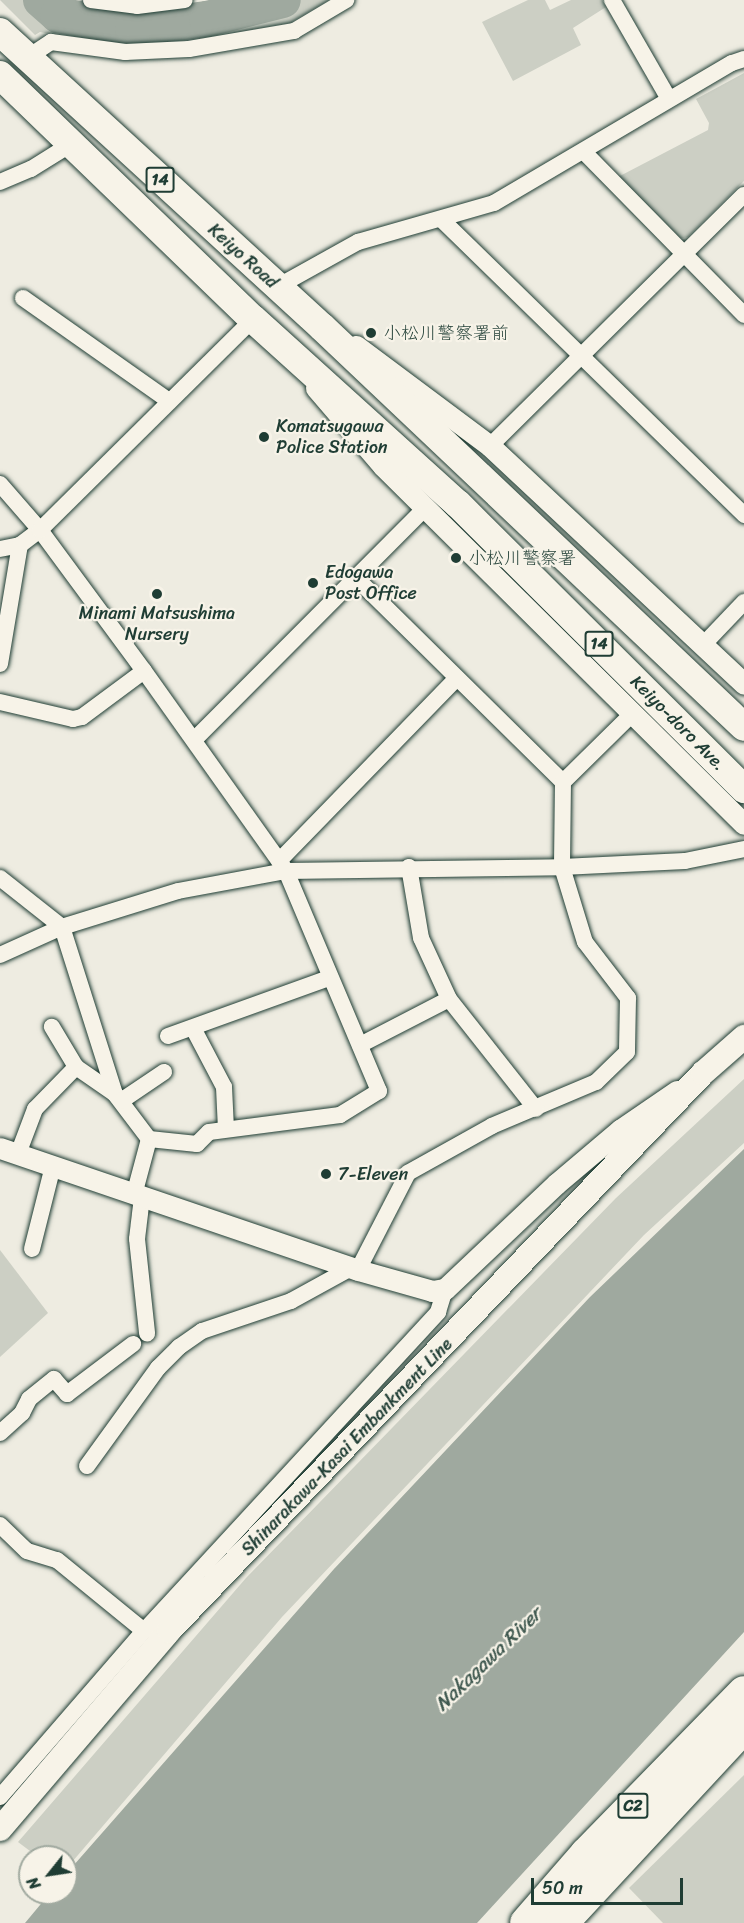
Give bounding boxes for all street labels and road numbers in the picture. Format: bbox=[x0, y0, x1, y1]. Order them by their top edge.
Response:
road number: 14 bbox=[145, 167, 175, 193]
street label: Keiyo Road bbox=[204, 219, 282, 293]
road number: 14 bbox=[584, 631, 614, 657]
street label: Keiyo-doro Ave. bbox=[626, 671, 730, 775]
street label: Shinarakawa-Kasai Embankment Line bbox=[237, 1333, 457, 1561]
road number: C2 bbox=[616, 1793, 650, 1819]

